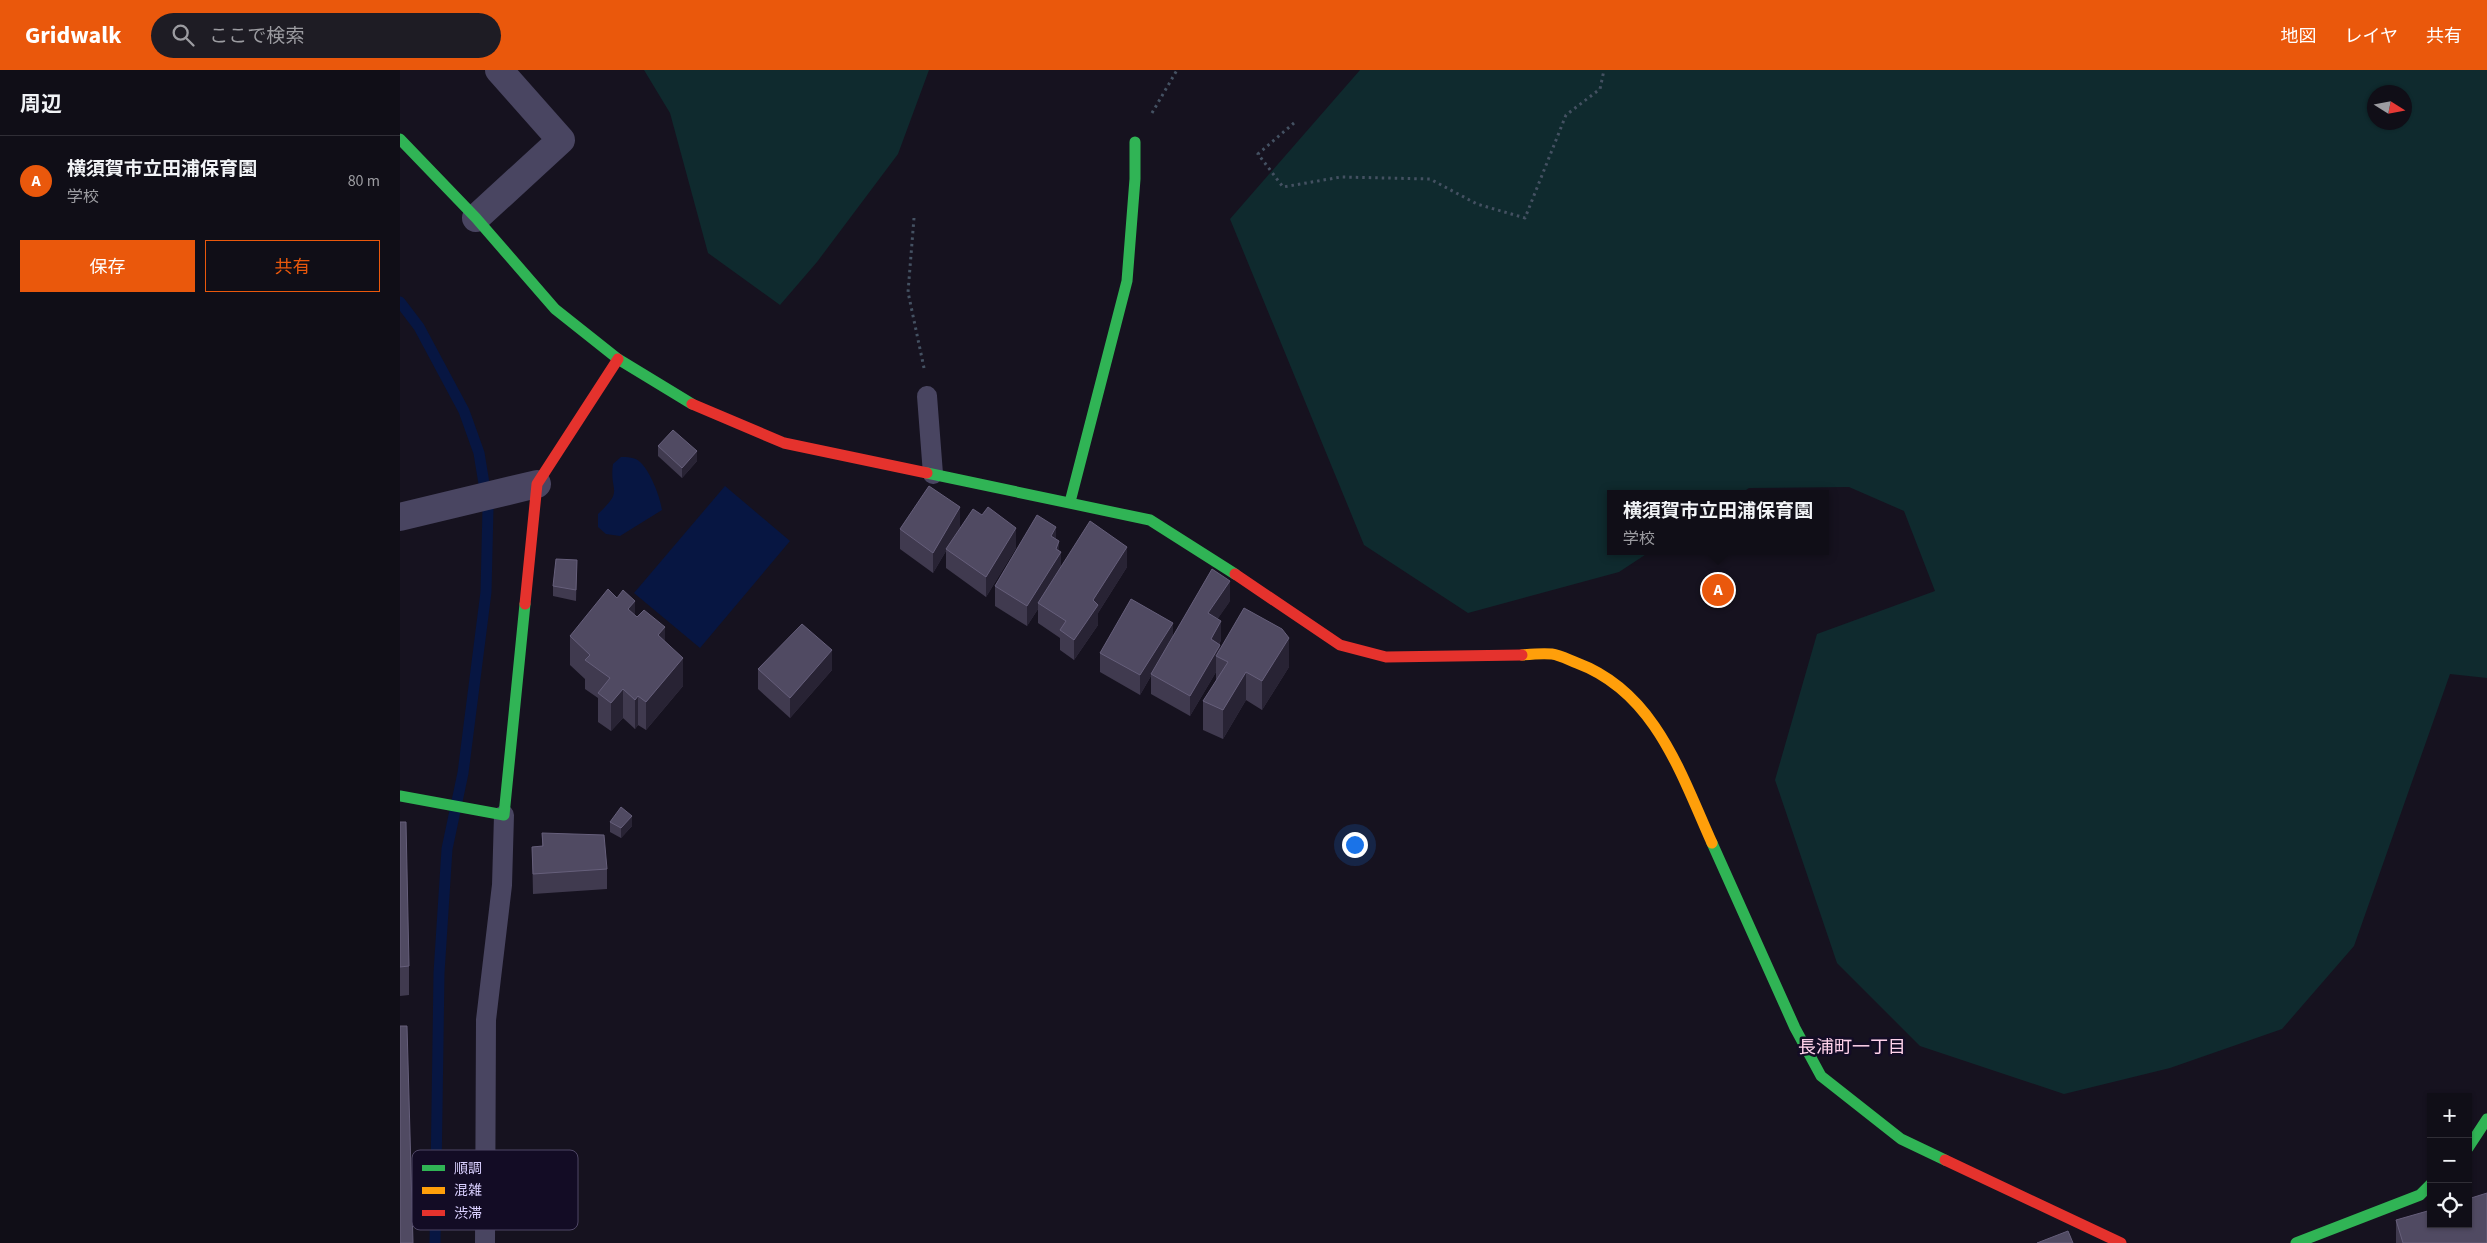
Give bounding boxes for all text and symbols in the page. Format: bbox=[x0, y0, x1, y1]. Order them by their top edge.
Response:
search box bbox=[151, 13, 501, 58]
text: Gridwalk bbox=[25, 18, 121, 53]
icon: search bbox=[169, 21, 197, 49]
text: ここで検索 bbox=[209, 23, 304, 50]
text: 地図 bbox=[2281, 24, 2317, 49]
text: レイヤ bbox=[2345, 24, 2398, 49]
text: 共有 bbox=[2426, 24, 2462, 49]
north arrow bbox=[2367, 85, 2412, 130]
text: 周辺 bbox=[20, 89, 62, 119]
text: 横須賀市立田浦保育園 bbox=[67, 156, 257, 183]
text: A bbox=[31, 170, 41, 192]
text: 80 m bbox=[348, 170, 380, 192]
text: 学校 bbox=[67, 186, 99, 208]
button: 保存 bbox=[20, 240, 195, 292]
button: 共有 bbox=[205, 240, 380, 292]
popup bbox=[1607, 490, 1829, 555]
text: 横須賀市立田浦保育園 bbox=[1623, 498, 1813, 525]
text: 学校 bbox=[1623, 528, 1655, 550]
pin: A bbox=[1702, 571, 1734, 609]
your location bbox=[1342, 832, 1368, 858]
district label: 長浦町一丁目 bbox=[1798, 1035, 1906, 1060]
map controls bbox=[2427, 1093, 2472, 1228]
button: + bbox=[2427, 1093, 2472, 1138]
button: − bbox=[2427, 1138, 2472, 1183]
legend bbox=[412, 1150, 578, 1230]
text: 順調 bbox=[454, 1159, 482, 1179]
text: 混雑 bbox=[454, 1181, 482, 1201]
button: locate bbox=[2427, 1183, 2472, 1228]
text: 渋滞 bbox=[454, 1204, 482, 1224]

